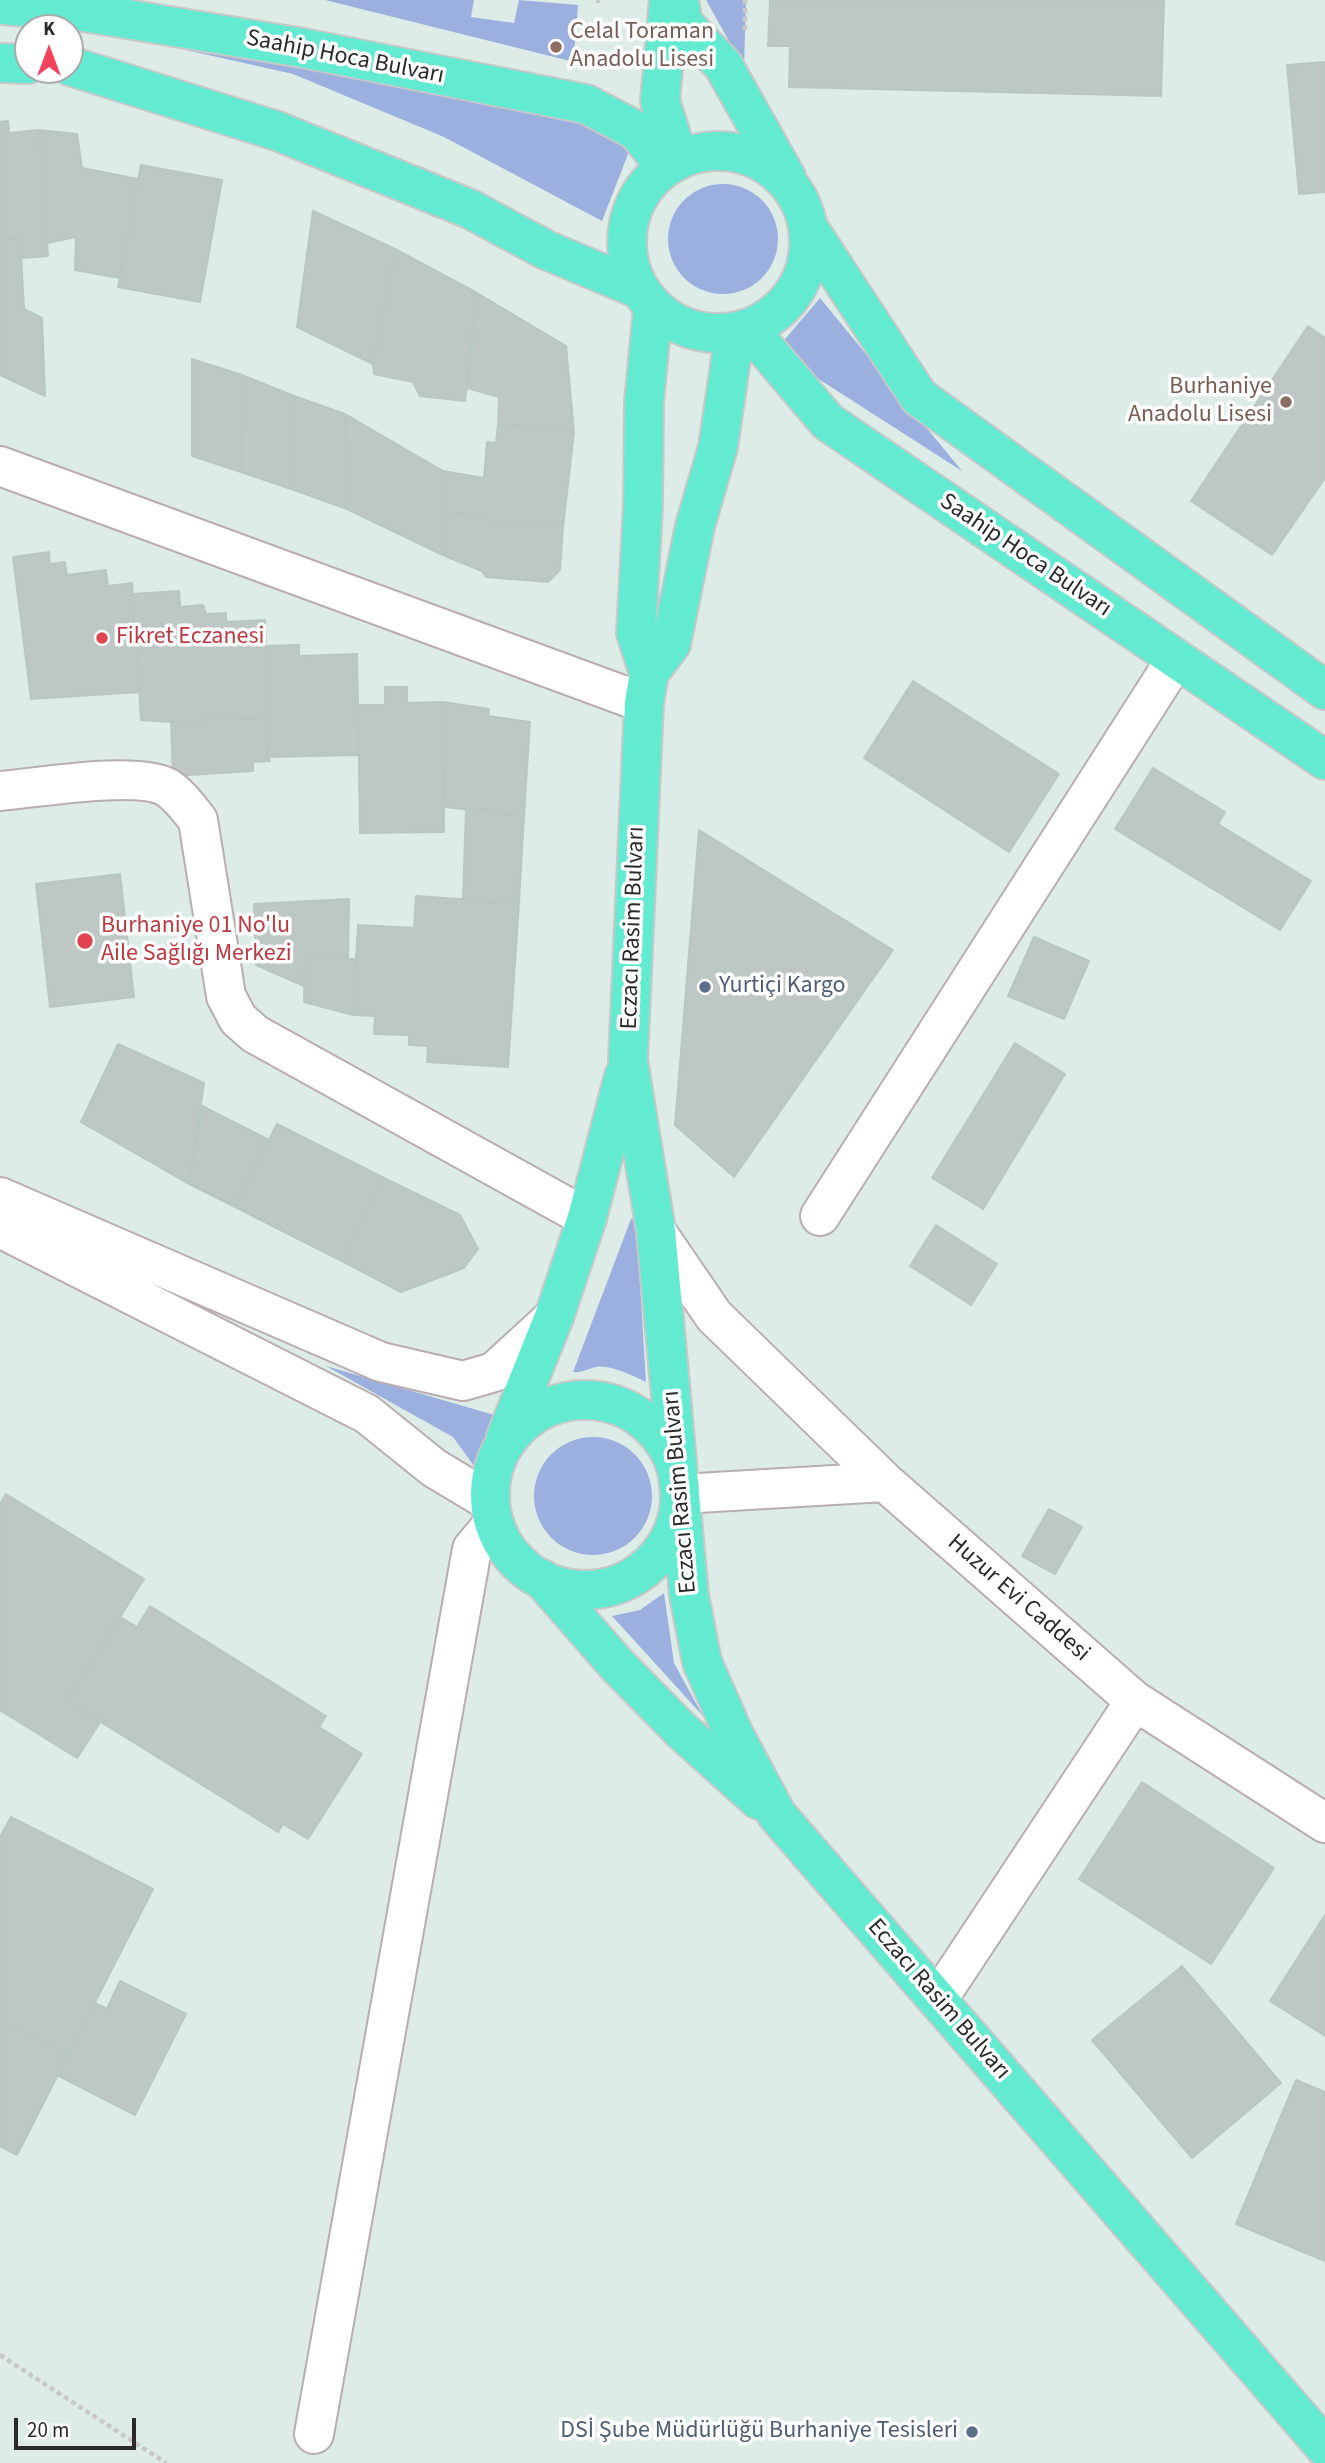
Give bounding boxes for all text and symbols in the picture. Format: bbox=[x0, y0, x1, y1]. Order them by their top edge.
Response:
north arrow bbox=[14, 14, 84, 84]
text: K bbox=[43, 16, 55, 43]
place label: Celal Toraman Anadolu Lisesi bbox=[570, 19, 714, 75]
street label: Saahip Hoca Bulvarı bbox=[244, 25, 446, 91]
marker: Celal Toraman Anadolu Lisesi bbox=[548, 39, 564, 55]
place label: Burhaniye Anadolu Lisesi bbox=[1128, 374, 1272, 430]
marker: Burhaniye Anadolu Lisesi bbox=[1278, 394, 1294, 410]
street label: Saahip Hoca Bulvarı bbox=[934, 488, 1116, 624]
place label: Fikret Eczanesi bbox=[116, 624, 264, 652]
marker: Fikret Eczanesi bbox=[94, 630, 110, 646]
street label: Eczacı Rasim Bulvarı bbox=[616, 826, 652, 1030]
place label: Burhaniye 01 No'lu Aile Sağlığı Merkezi bbox=[101, 913, 292, 969]
marker: Burhaniye 01 No'lu Aile Sağlığı Merkezi bbox=[75, 931, 95, 951]
place label: Yurtiçi Kargo bbox=[719, 973, 846, 1001]
marker: Yurtiçi Kargo bbox=[697, 979, 713, 995]
street label: Eczacı Rasim Bulvarı bbox=[658, 1389, 704, 1595]
street label: Huzur Evi Caddesi bbox=[941, 1529, 1095, 1669]
street label: Eczacı Rasim Bulvarı bbox=[860, 1914, 1016, 2086]
scale bar bbox=[18, 2404, 140, 2448]
text: 20 m bbox=[27, 2415, 69, 2445]
place label: DSİ Şube Müdürlüğü Burhaniye Tesisleri bbox=[560, 2418, 958, 2446]
marker: DSİ Şube Müdürlüğü Burhaniye Tesisleri bbox=[964, 2424, 980, 2440]

